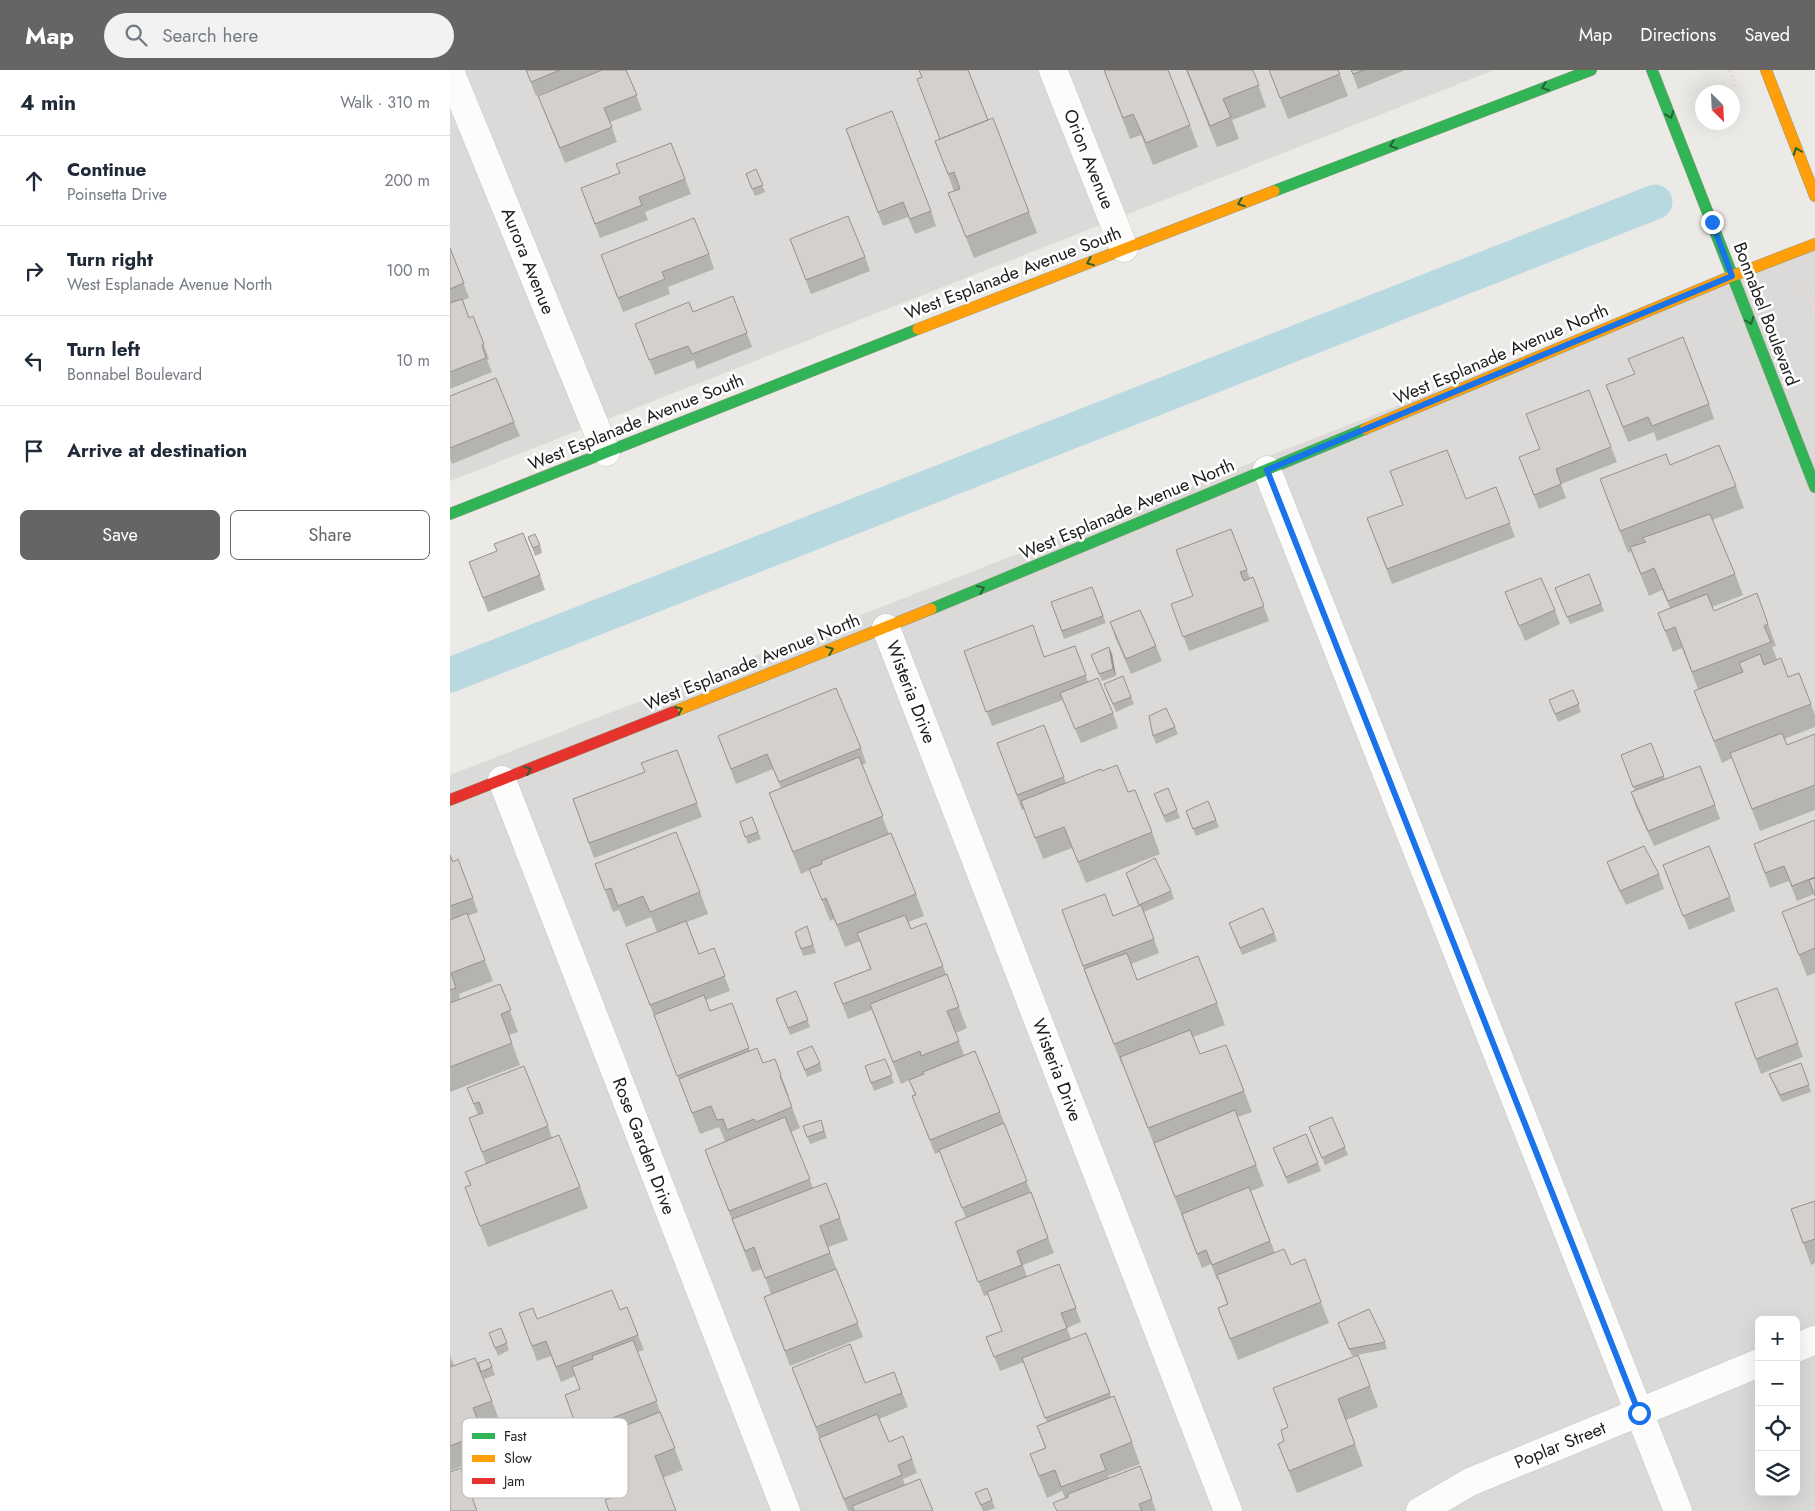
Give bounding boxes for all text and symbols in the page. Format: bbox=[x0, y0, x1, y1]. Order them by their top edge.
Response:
search box bbox=[104, 13, 454, 58]
text: Map bbox=[25, 18, 74, 53]
icon: search bbox=[122, 21, 150, 49]
text: Search here bbox=[162, 22, 258, 49]
text: Map bbox=[1579, 22, 1612, 48]
text: Directions bbox=[1640, 22, 1716, 48]
text: Saved bbox=[1744, 22, 1790, 48]
one-way arrow bbox=[1541, 81, 1550, 91]
north arrow bbox=[1695, 85, 1740, 130]
text: 4 min bbox=[20, 88, 76, 118]
text: Walk · 310 m bbox=[340, 91, 430, 114]
street label: Orion Avenue bbox=[1057, 105, 1121, 213]
one-way arrow bbox=[1664, 111, 1674, 119]
one-way arrow bbox=[1389, 139, 1398, 149]
one-way arrow bbox=[1793, 147, 1803, 156]
text: Continue bbox=[67, 156, 146, 183]
icon: ahead bbox=[20, 167, 48, 195]
text: 200 m bbox=[384, 169, 430, 192]
text: Poinsetta Drive bbox=[67, 183, 167, 206]
one-way arrow bbox=[1237, 197, 1246, 207]
street label: Aurora Avenue bbox=[495, 204, 561, 318]
route end bbox=[1701, 211, 1724, 234]
street label: West Esplanade Avenue South bbox=[901, 220, 1125, 326]
street label: Bonnabel Boulevard bbox=[1727, 238, 1805, 390]
text: Turn right bbox=[67, 246, 153, 273]
one-way arrow bbox=[1086, 256, 1094, 266]
icon: right bbox=[20, 257, 48, 285]
text: 100 m bbox=[386, 259, 430, 282]
text: West Esplanade Avenue North bbox=[67, 273, 272, 296]
street label: West Esplanade Avenue North bbox=[1390, 297, 1612, 411]
one-way arrow bbox=[1744, 316, 1754, 325]
text: Turn left bbox=[67, 336, 140, 363]
icon: left bbox=[20, 347, 48, 375]
text: 10 m bbox=[396, 349, 430, 372]
text: Bonnabel Boulevard bbox=[67, 363, 202, 386]
street label: West Esplanade Avenue South bbox=[524, 367, 748, 477]
icon: arrive bbox=[20, 437, 48, 465]
text: Arrive at destination bbox=[67, 437, 247, 464]
street label: West Esplanade Avenue North bbox=[1016, 452, 1238, 566]
button: Save bbox=[20, 510, 220, 560]
button: Share bbox=[230, 510, 430, 560]
one-way arrow bbox=[976, 585, 985, 595]
street label: West Esplanade Avenue North bbox=[640, 607, 864, 717]
street label: Wisteria Drive bbox=[879, 637, 943, 747]
one-way arrow bbox=[825, 646, 834, 657]
one-way arrow bbox=[674, 706, 683, 716]
one-way arrow bbox=[523, 766, 532, 776]
street label: Wisteria Drive bbox=[1025, 1015, 1089, 1125]
street label: Rose Garden Drive bbox=[606, 1074, 682, 1218]
map controls bbox=[1755, 1316, 1800, 1496]
button: + bbox=[1755, 1316, 1800, 1361]
button: − bbox=[1755, 1361, 1800, 1406]
route start bbox=[1628, 1402, 1651, 1425]
button: locate bbox=[1755, 1406, 1800, 1451]
street label: Poplar Street bbox=[1510, 1415, 1610, 1475]
legend bbox=[462, 1418, 628, 1498]
text: Fast bbox=[504, 1426, 527, 1446]
text: Slow bbox=[504, 1448, 532, 1468]
button: layers bbox=[1755, 1451, 1800, 1496]
text: Jam bbox=[502, 1471, 525, 1491]

